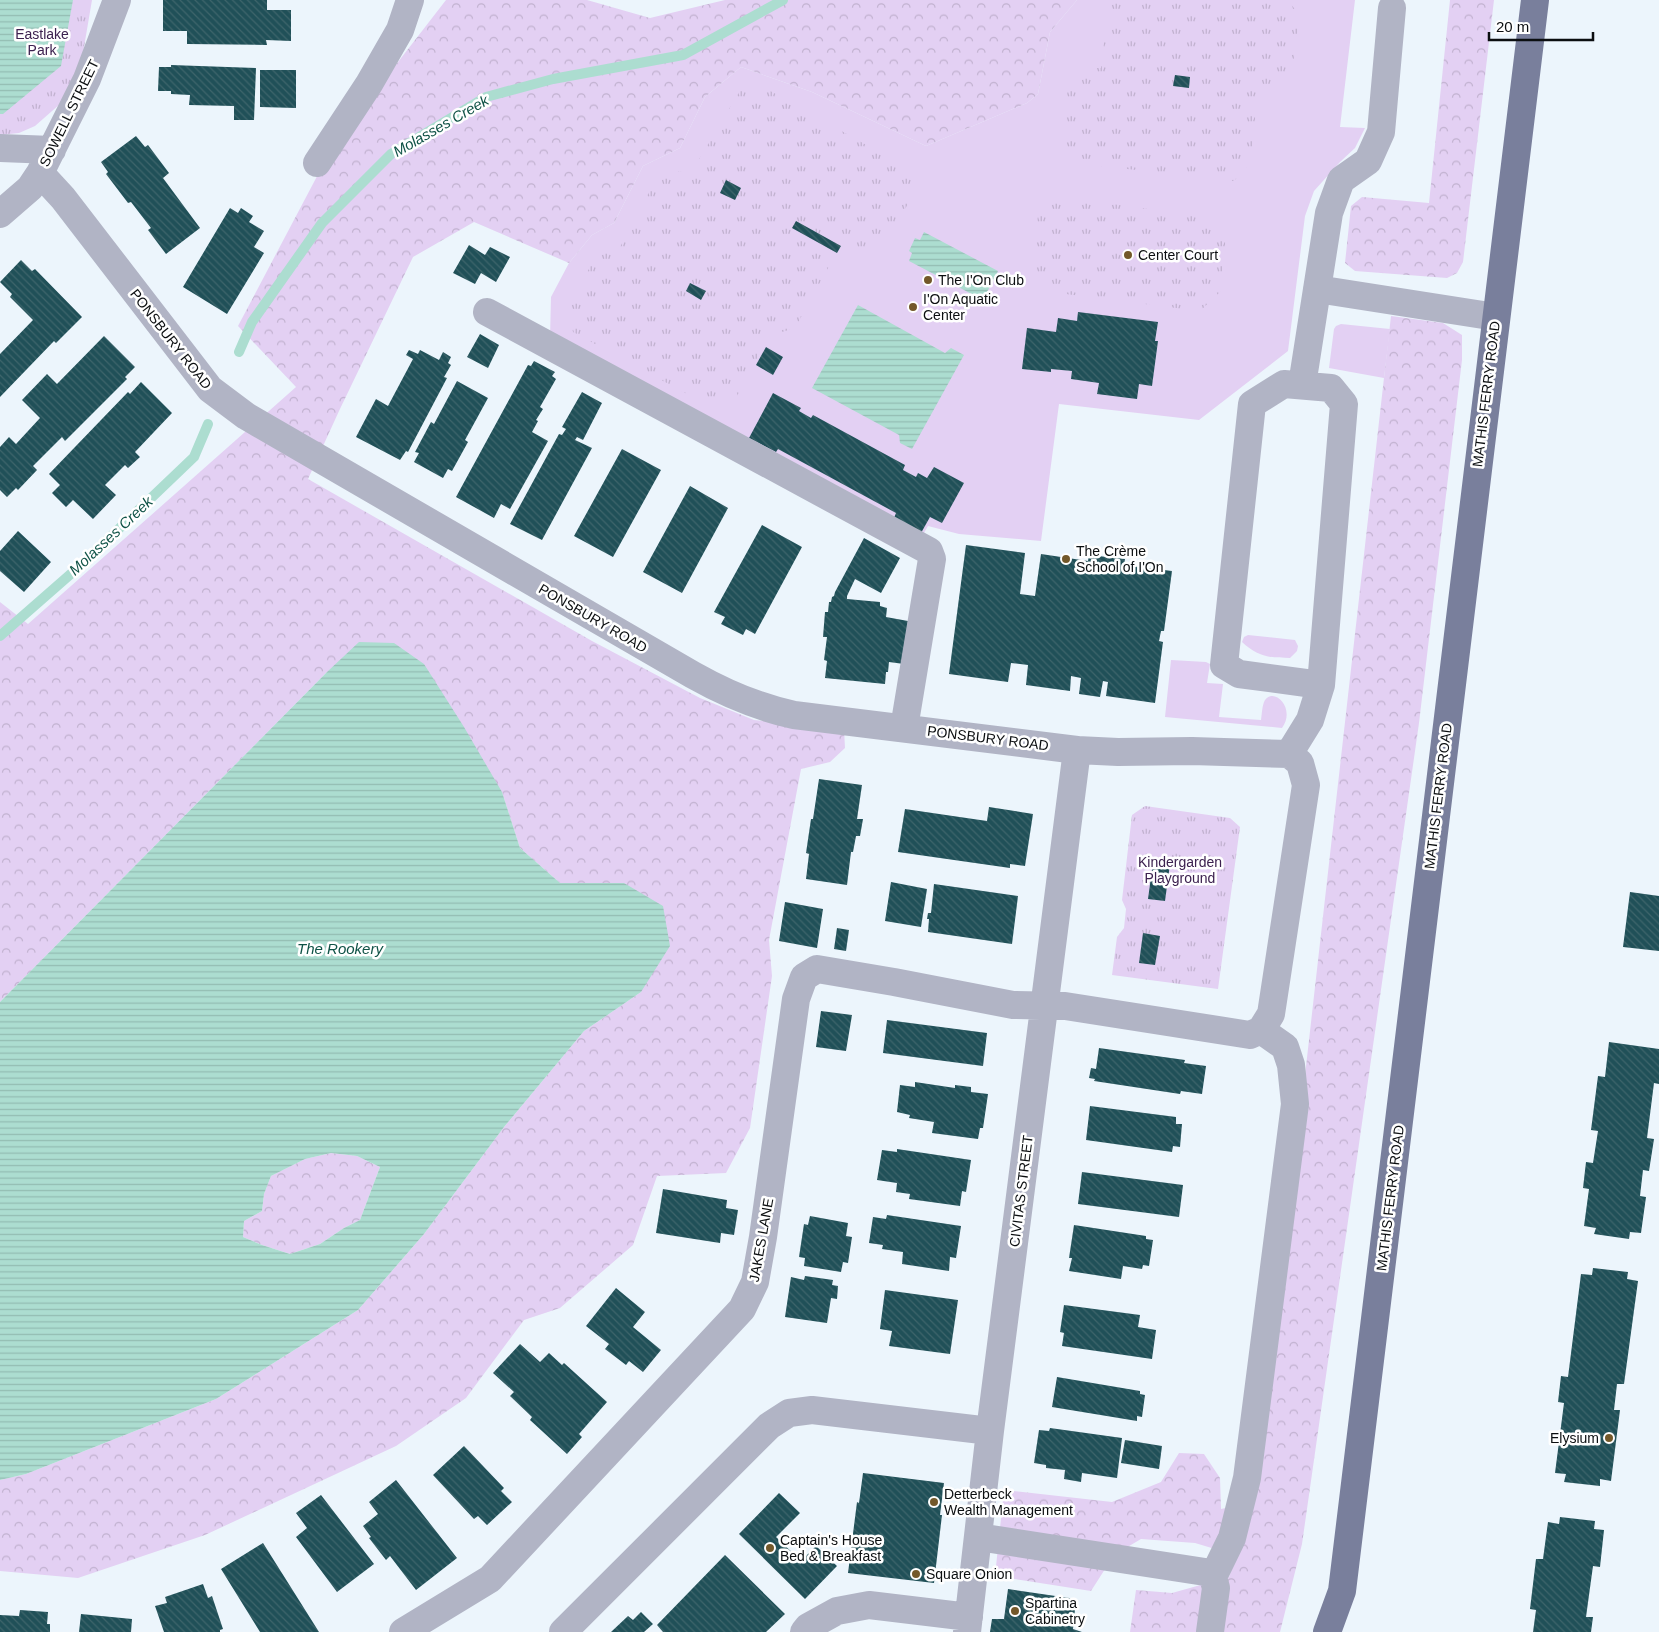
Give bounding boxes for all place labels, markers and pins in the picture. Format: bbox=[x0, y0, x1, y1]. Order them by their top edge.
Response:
place label: Center Court bbox=[1138, 247, 1218, 263]
marker: Center Court bbox=[1122, 249, 1134, 261]
place label: The I'On Club bbox=[938, 272, 1024, 288]
marker: The I'On Club bbox=[922, 274, 934, 286]
place label: I'On Aquatic Center bbox=[923, 291, 998, 323]
marker: I'On Aquatic Center bbox=[907, 301, 919, 313]
place label: The Crème School of I'On bbox=[1076, 543, 1164, 575]
marker: The Crème School of I'On bbox=[1060, 553, 1072, 565]
place label: Elysium bbox=[1550, 1430, 1599, 1446]
marker: Elysium bbox=[1603, 1432, 1615, 1444]
place label: Detterbeck Wealth Management bbox=[944, 1486, 1073, 1518]
marker: Detterbeck Wealth Management bbox=[928, 1496, 940, 1508]
place label: Captain's House Bed & Breakfast bbox=[780, 1532, 883, 1564]
marker: Captain's House Bed & Breakfast bbox=[764, 1542, 776, 1554]
place label: Square Onion bbox=[926, 1566, 1012, 1582]
marker: Square Onion bbox=[910, 1568, 922, 1580]
place label: Spartina Cabinetry bbox=[1025, 1595, 1085, 1627]
marker: Spartina Cabinetry bbox=[1009, 1605, 1021, 1617]

